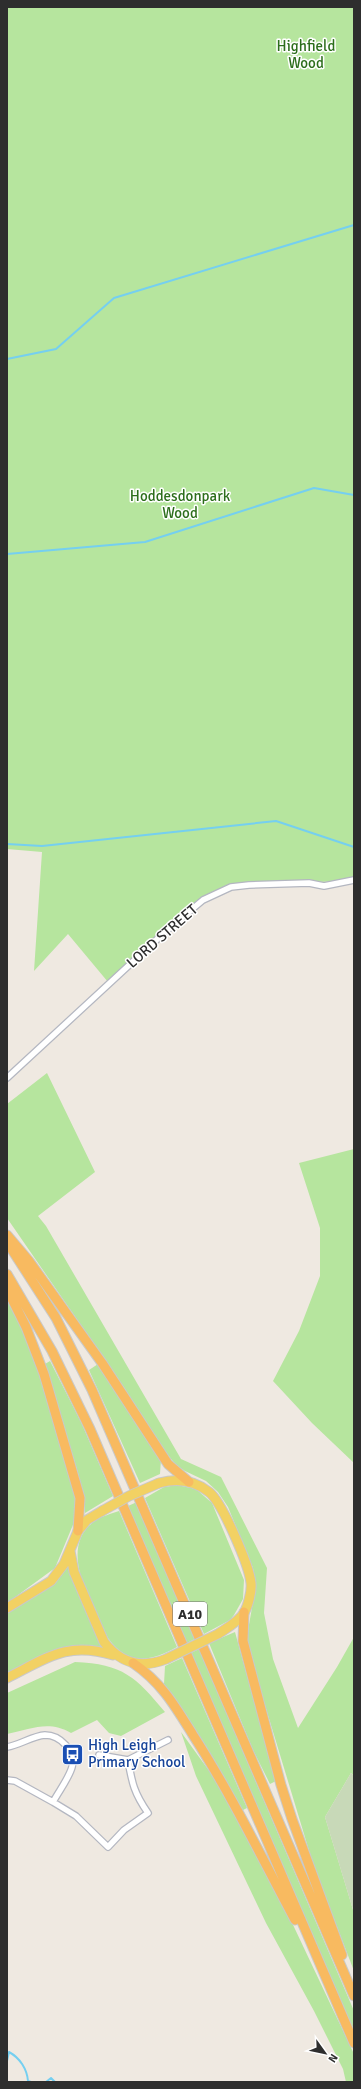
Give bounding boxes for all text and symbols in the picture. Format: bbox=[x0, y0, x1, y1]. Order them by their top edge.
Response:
park label: Highfield Wood bbox=[277, 37, 335, 72]
park label: Hoddesdonpark Wood bbox=[130, 487, 231, 522]
street label: LORD STREET bbox=[123, 900, 202, 972]
road number: A10 bbox=[173, 1602, 207, 1626]
place label: High Leigh Primary School bbox=[88, 1736, 185, 1771]
bus stop icon: High Leigh Primary School bbox=[60, 1741, 86, 1767]
north arrow bbox=[305, 2033, 345, 2073]
text: N bbox=[325, 2051, 341, 2065]

